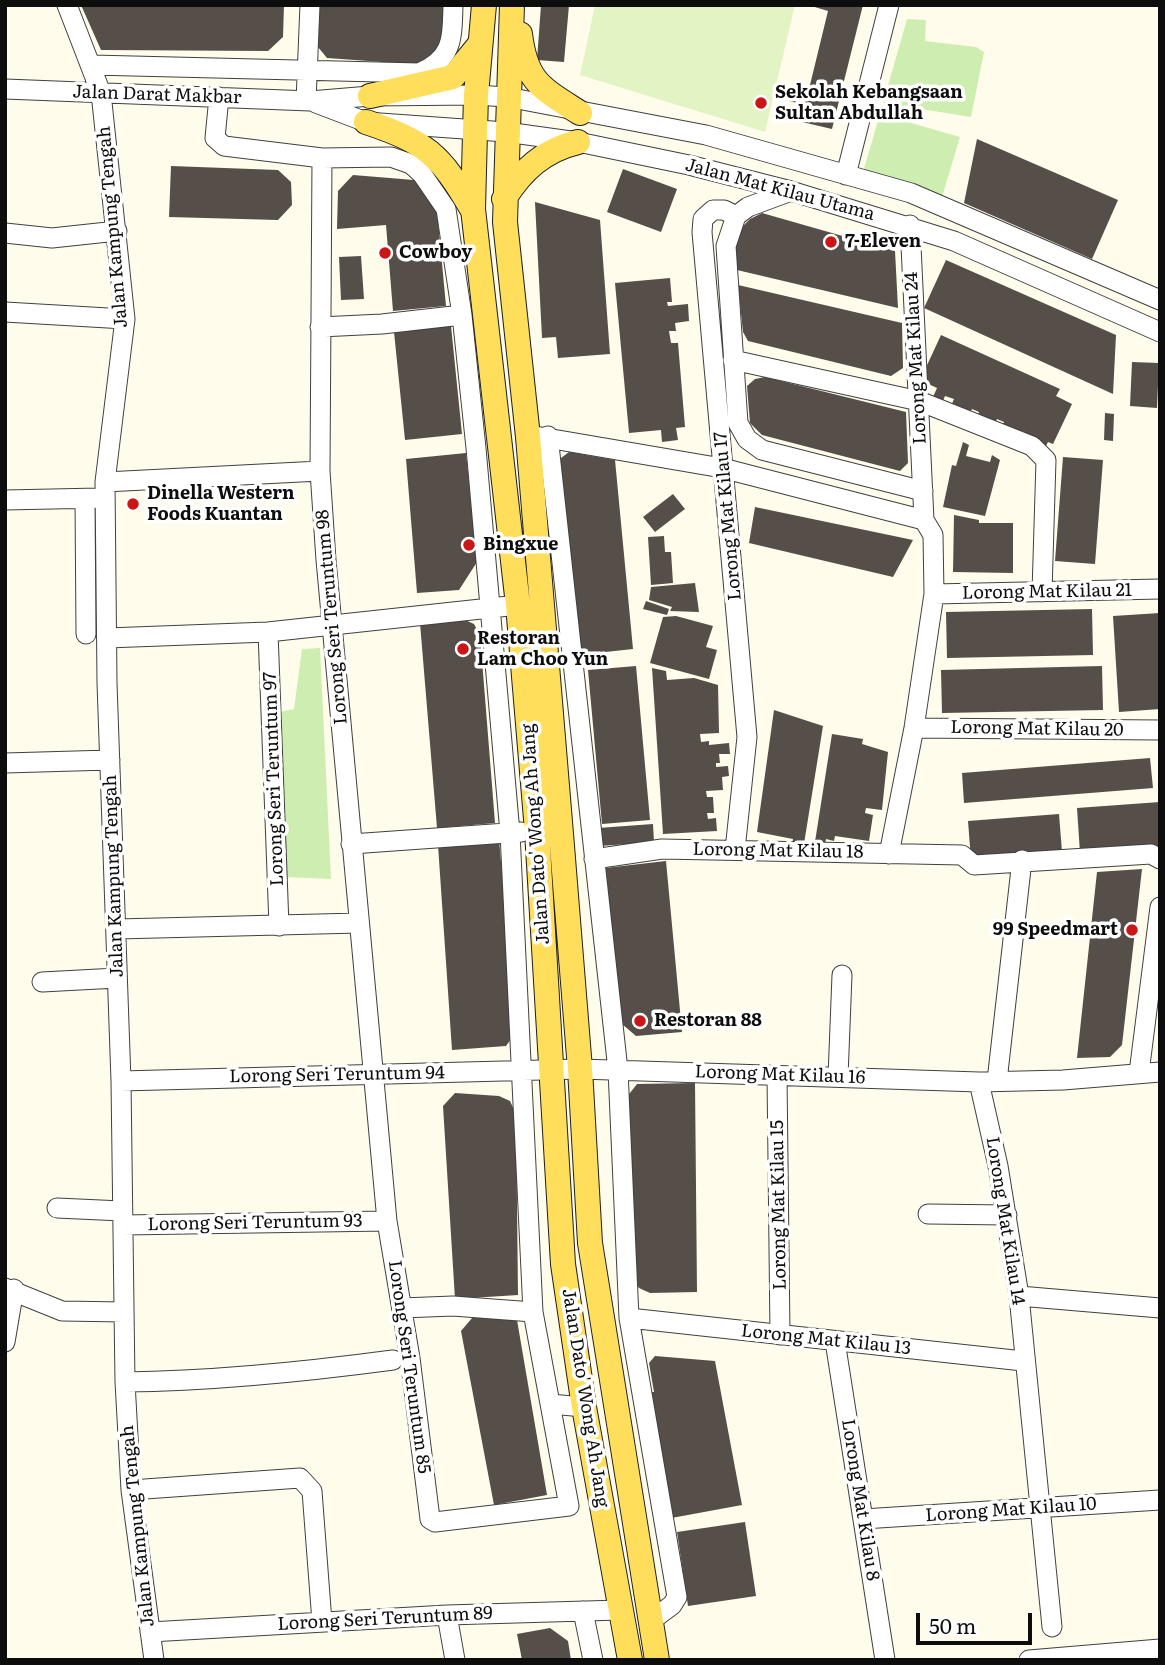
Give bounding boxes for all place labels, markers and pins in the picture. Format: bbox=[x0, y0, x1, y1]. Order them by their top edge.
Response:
place label: Sekolah Kebangsaan Sultan Abdullah bbox=[775, 82, 963, 124]
marker: Sekolah Kebangsaan Sultan Abdullah bbox=[753, 95, 769, 111]
place label: 7-Eleven bbox=[845, 231, 921, 253]
marker: 7-Eleven bbox=[823, 234, 839, 250]
place label: Cowboy bbox=[399, 242, 472, 264]
marker: Cowboy bbox=[377, 245, 393, 261]
place label: Dinella Western Foods Kuantan bbox=[147, 483, 294, 526]
marker: Dinella Western Foods Kuantan bbox=[125, 496, 141, 512]
place label: Bingxue bbox=[483, 534, 559, 556]
marker: Bingxue bbox=[461, 537, 477, 553]
place label: Restoran Lam Choo Yun bbox=[477, 628, 608, 670]
marker: Restoran Lam Choo Yun bbox=[455, 641, 471, 657]
place label: 99 Speedmart bbox=[993, 919, 1118, 941]
marker: 99 Speedmart bbox=[1124, 922, 1140, 938]
place label: Restoran 88 bbox=[654, 1010, 762, 1032]
marker: Restoran 88 bbox=[632, 1013, 648, 1029]

